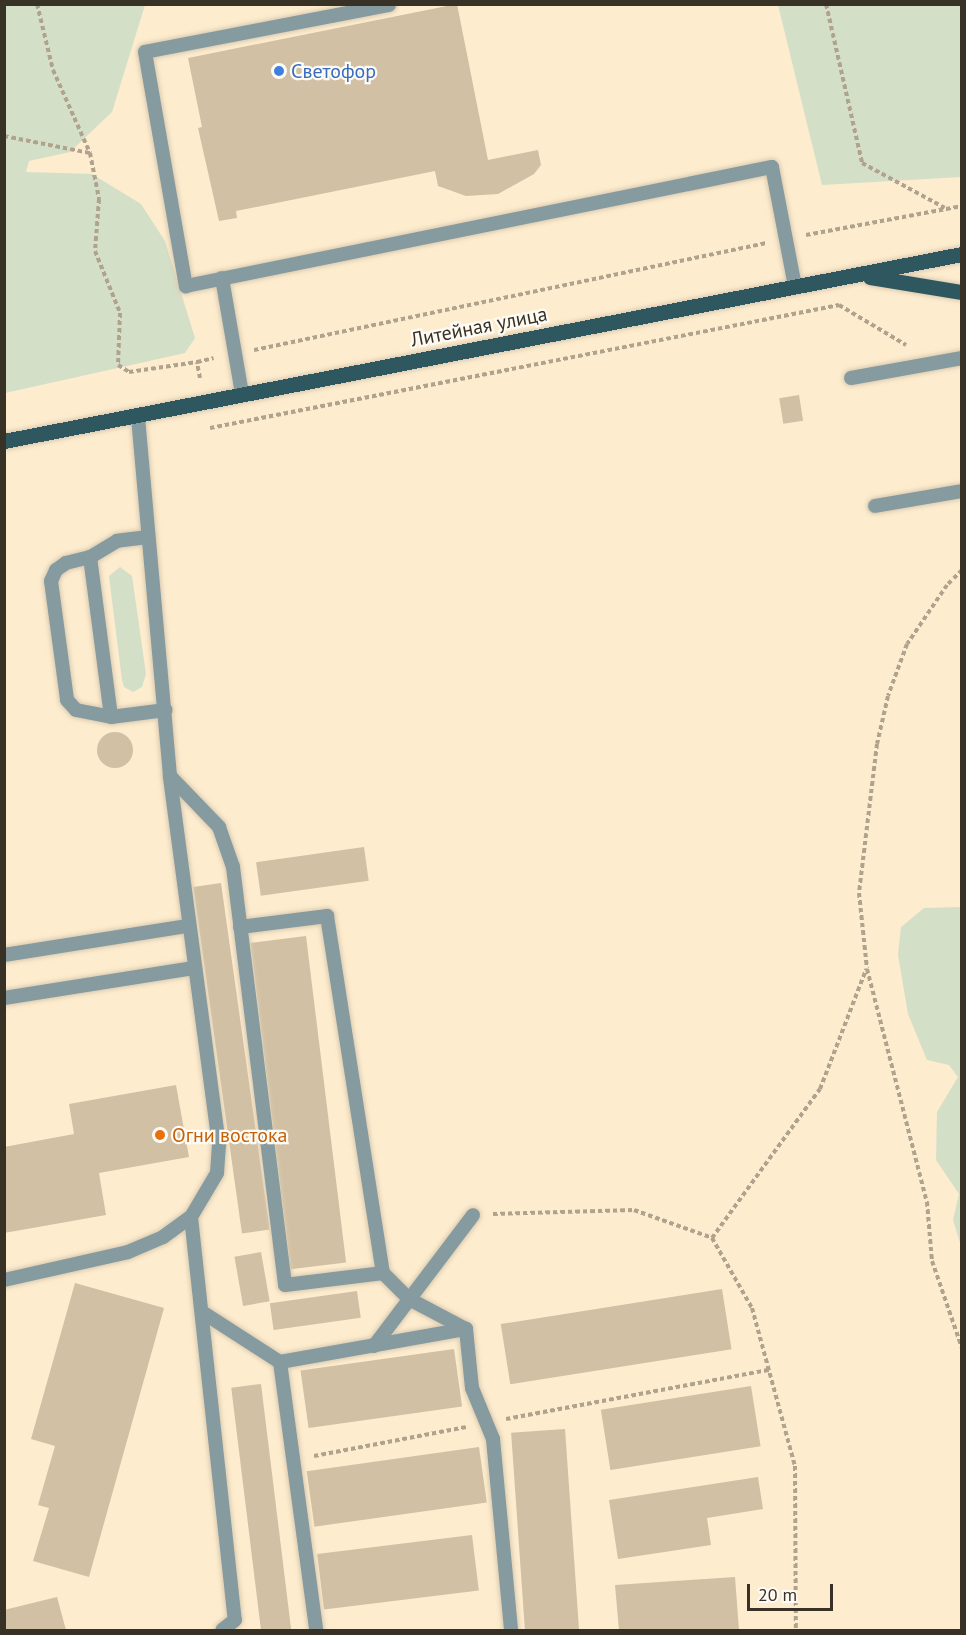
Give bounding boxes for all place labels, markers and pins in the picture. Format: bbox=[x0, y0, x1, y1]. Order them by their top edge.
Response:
place label: Светофор bbox=[291, 59, 376, 83]
marker: Светофор bbox=[272, 64, 286, 78]
place label: Огни востока bbox=[172, 1123, 287, 1147]
marker: Огни востока bbox=[153, 1128, 167, 1142]

